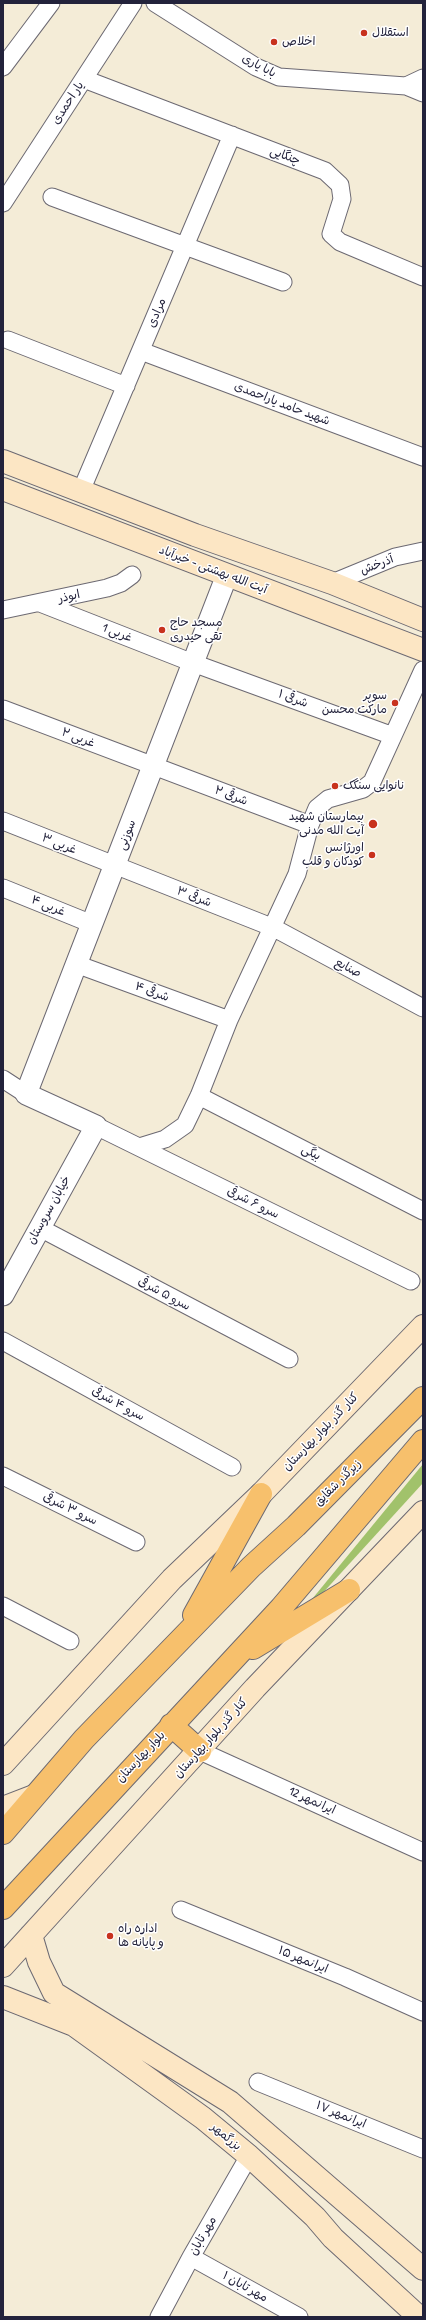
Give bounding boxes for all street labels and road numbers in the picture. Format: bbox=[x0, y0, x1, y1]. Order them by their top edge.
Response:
street label: بابا یاری bbox=[239, 51, 279, 81]
street label: یار احمدی bbox=[49, 79, 87, 127]
street label: چنگایی bbox=[268, 144, 302, 168]
street label: مرادی bbox=[144, 296, 170, 330]
street label: شهید حامد یاراحمدی bbox=[232, 379, 332, 429]
street label: آیت الله بهشتی - خیرآباد bbox=[157, 543, 269, 597]
street label: آذرخش bbox=[358, 552, 396, 578]
street label: ابوذر bbox=[57, 587, 81, 607]
street label: غربی 1 bbox=[100, 621, 134, 645]
street label: شرقی ۱ bbox=[276, 687, 310, 711]
street label: غربی ۲ bbox=[59, 725, 97, 751]
street label: شرقی ۲ bbox=[212, 783, 250, 809]
street label: سوزنی bbox=[115, 818, 139, 852]
street label: غربی ۳ bbox=[40, 831, 78, 857]
street label: شرقی ۳ bbox=[175, 884, 213, 910]
street label: غربی ۴ bbox=[29, 893, 67, 919]
street label: صنایع bbox=[332, 955, 364, 981]
street label: شرقی ۴ bbox=[133, 979, 171, 1005]
street label: بیگی bbox=[299, 1142, 323, 1164]
street label: خیابان سروستان bbox=[24, 1173, 74, 1247]
street label: سرو ۶ شرقی bbox=[225, 1184, 281, 1222]
street label: سرو ۵ شرقی bbox=[135, 1274, 193, 1314]
street label: سرو ۴ شرقی bbox=[89, 1384, 147, 1424]
street label: کنار گذر بلوار بهارستان bbox=[280, 1390, 362, 1474]
street label: زیرگذر شقایق bbox=[312, 1457, 364, 1509]
street label: سرو ۳ شرقی bbox=[40, 1490, 100, 1528]
street label: کنار گذر بلوار بهارستان bbox=[171, 1695, 251, 1781]
street label: بلوار بهارستان bbox=[114, 1728, 168, 1786]
street label: ایرانمهر 12 bbox=[286, 1784, 338, 1818]
street label: ایرانمهر ۱۵ bbox=[276, 1943, 330, 1977]
street label: ایرانمهر ۱۷ bbox=[314, 2098, 368, 2132]
street label: بزرگمهر bbox=[208, 2120, 244, 2154]
street label: مهر تابان bbox=[186, 2214, 220, 2258]
street label: مهر تابان ۱ bbox=[220, 2269, 270, 2305]

